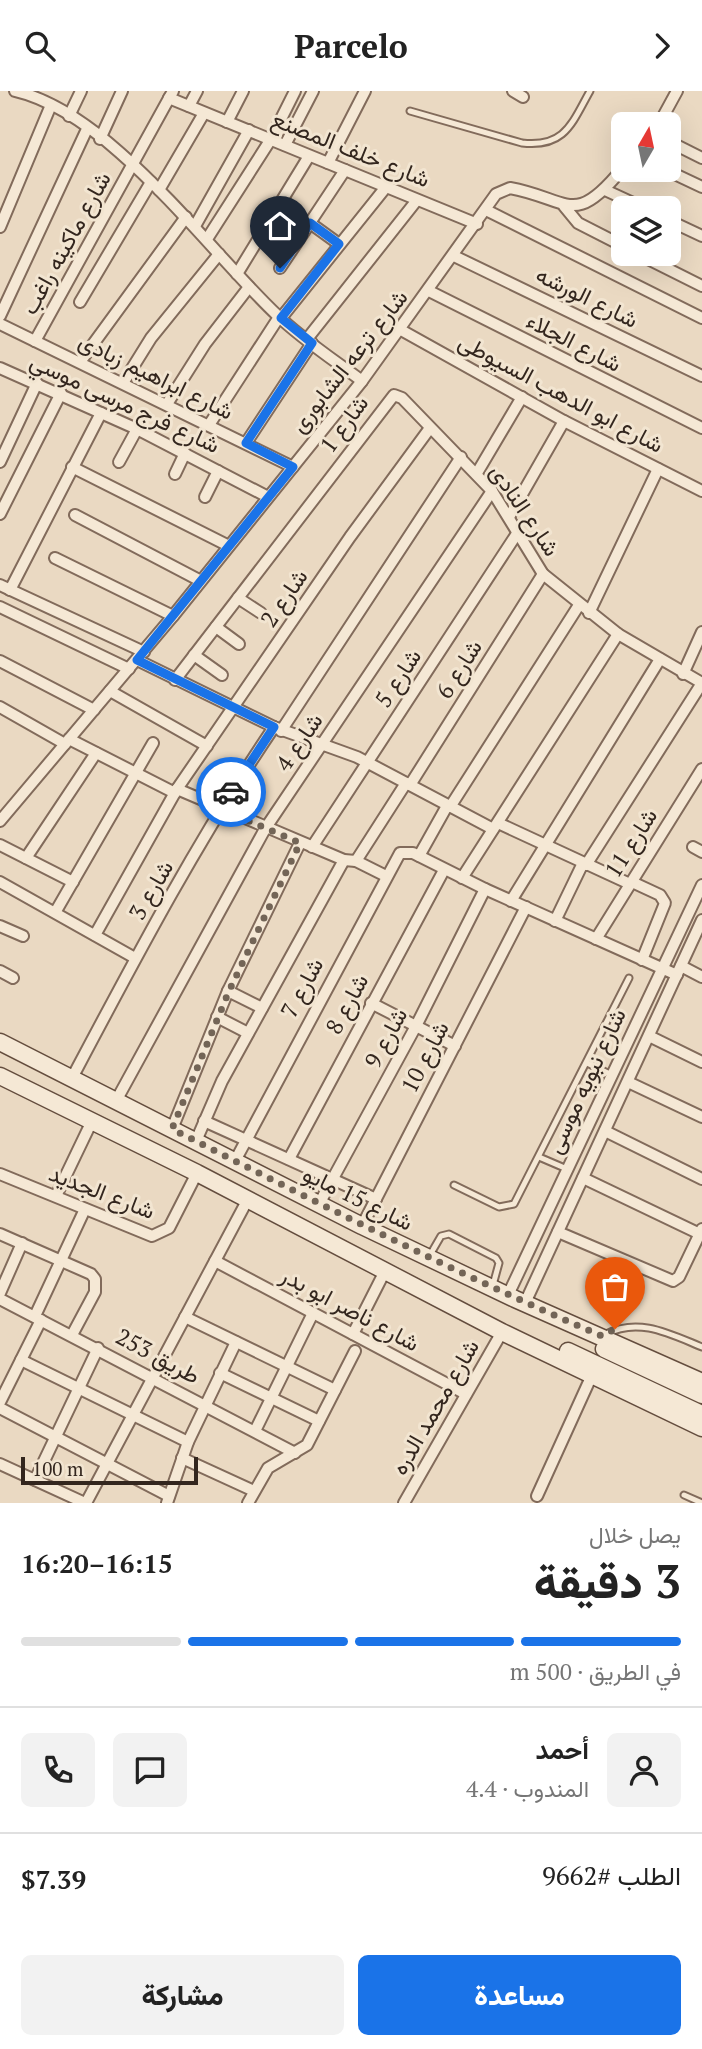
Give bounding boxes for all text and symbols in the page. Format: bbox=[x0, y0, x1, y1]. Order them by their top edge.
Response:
text: Parcelo bbox=[294, 25, 408, 67]
icon: search bbox=[21, 27, 59, 65]
icon: forward bbox=[643, 27, 681, 65]
street label: شارع خلف المصنع bbox=[267, 103, 435, 195]
north arrow bbox=[611, 112, 681, 182]
map controls bbox=[611, 112, 681, 266]
street label: شارع ماكينه راغب bbox=[13, 166, 119, 320]
pin bbox=[250, 196, 310, 268]
button: layers bbox=[611, 196, 681, 266]
icon: home bbox=[261, 207, 299, 245]
street label: شارع الورشه bbox=[530, 258, 644, 336]
street label: شارع ترعه الشابورى bbox=[283, 283, 415, 439]
street label: شارع الجلاء bbox=[521, 304, 627, 380]
street label: شارع ابراهيم زبادى bbox=[73, 325, 239, 427]
street label: شارع ابو الدهب السيوطى bbox=[453, 325, 669, 461]
street label: شارع فرج مرسى موسي bbox=[24, 345, 225, 464]
street label: شارع 1 bbox=[312, 389, 376, 459]
street label: شارع النادى bbox=[482, 458, 568, 562]
street label: شارع 2 bbox=[253, 562, 315, 634]
street label: شارع 6 bbox=[428, 633, 490, 705]
street label: شارع 5 bbox=[367, 642, 429, 714]
street label: شارع 4 bbox=[268, 706, 330, 778]
courier bbox=[196, 757, 266, 827]
icon: car bbox=[212, 773, 250, 811]
street label: شارع 11 bbox=[597, 802, 665, 884]
street label: شارع 3 bbox=[121, 854, 181, 926]
street label: شارع 7 bbox=[273, 952, 331, 1024]
street label: شارع 8 bbox=[318, 968, 376, 1040]
street label: شارع 9 bbox=[357, 1002, 415, 1074]
street label: شارع نبويه موسى bbox=[538, 1003, 634, 1159]
street label: شارع 10 bbox=[393, 1016, 457, 1098]
street label: شارع الجديد bbox=[44, 1157, 160, 1227]
street label: شارع 15 مايو bbox=[298, 1158, 418, 1238]
pin bbox=[585, 1257, 645, 1329]
street label: شارع ناصر ابو بدر bbox=[274, 1258, 425, 1359]
icon: bag bbox=[596, 1268, 634, 1306]
street label: طريق 253 bbox=[111, 1320, 206, 1391]
street label: شارع محمد الدره bbox=[383, 1333, 487, 1481]
scale bar bbox=[21, 1454, 198, 1486]
text: 100 m bbox=[32, 1456, 83, 1481]
text: يصل خلال bbox=[589, 1519, 681, 1550]
text: 16:15–16:20 bbox=[21, 1546, 173, 1580]
text: 3 دقيقة bbox=[534, 1550, 681, 1611]
text: في الطريق · 500 m bbox=[510, 1656, 681, 1687]
text: أحمد bbox=[536, 1732, 589, 1766]
button: phone bbox=[21, 1733, 95, 1807]
button: chat bbox=[113, 1733, 187, 1807]
button: person bbox=[607, 1733, 681, 1807]
text: المندوب · 4.4 bbox=[466, 1773, 589, 1804]
text: الطلب #9662 bbox=[542, 1858, 681, 1892]
text: $7.39 bbox=[21, 1862, 86, 1896]
button: مشاركة bbox=[21, 1955, 344, 2035]
button: مساعدة bbox=[358, 1955, 681, 2035]

